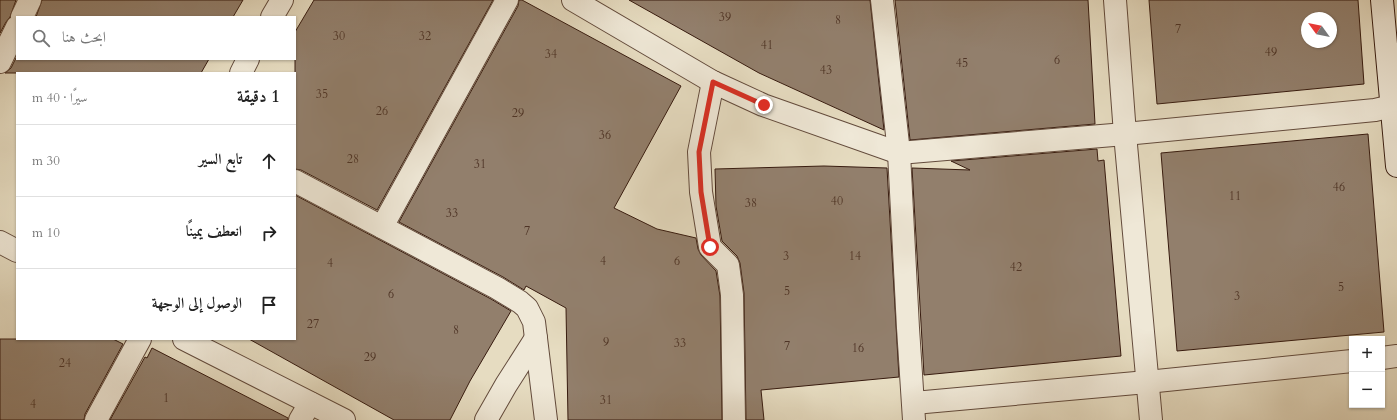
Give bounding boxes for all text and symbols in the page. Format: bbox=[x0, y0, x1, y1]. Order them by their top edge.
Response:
house number: 39 bbox=[719, 9, 731, 25]
house number: 8 bbox=[835, 12, 841, 28]
north arrow bbox=[1301, 12, 1337, 48]
search box bbox=[16, 16, 296, 60]
house number: 7 bbox=[1175, 21, 1181, 37]
icon: search bbox=[30, 27, 52, 49]
text: ابحث هنا bbox=[62, 27, 106, 47]
house number: 30 bbox=[333, 28, 345, 44]
house number: 32 bbox=[419, 28, 431, 44]
house number: 41 bbox=[761, 37, 773, 53]
house number: 49 bbox=[1265, 44, 1277, 60]
house number: 34 bbox=[545, 46, 557, 62]
house number: 6 bbox=[1054, 52, 1060, 68]
house number: 45 bbox=[956, 55, 968, 71]
house number: 43 bbox=[820, 62, 832, 78]
text: 1 دقيقة bbox=[237, 85, 280, 108]
house number: 35 bbox=[316, 86, 328, 102]
text: سيرًا · 40 m bbox=[32, 89, 87, 107]
route end bbox=[755, 96, 773, 114]
house number: 26 bbox=[376, 103, 388, 119]
house number: 29 bbox=[512, 105, 524, 121]
house number: 36 bbox=[599, 127, 611, 143]
text: تابع السير bbox=[199, 149, 242, 169]
icon: ahead bbox=[258, 150, 280, 172]
house number: 28 bbox=[347, 151, 359, 167]
text: 30 m bbox=[32, 152, 60, 170]
house number: 31 bbox=[474, 156, 486, 172]
house number: 46 bbox=[1333, 179, 1345, 195]
house number: 11 bbox=[1229, 188, 1241, 204]
house number: 40 bbox=[831, 193, 843, 209]
house number: 38 bbox=[745, 195, 757, 211]
house number: 33 bbox=[446, 205, 458, 221]
text: انعطف يمينًا bbox=[186, 221, 242, 241]
icon: right bbox=[258, 222, 280, 244]
house number: 7 bbox=[524, 223, 530, 239]
text: 10 m bbox=[32, 224, 60, 242]
route start bbox=[701, 238, 719, 256]
house number: 3 bbox=[783, 248, 789, 264]
house number: 14 bbox=[849, 248, 861, 264]
house number: 4 bbox=[600, 253, 606, 269]
house number: 6 bbox=[674, 253, 680, 269]
house number: 4 bbox=[327, 255, 333, 271]
house number: 42 bbox=[1010, 259, 1022, 275]
house number: 5 bbox=[1338, 279, 1344, 295]
house number: 5 bbox=[784, 283, 790, 299]
house number: 6 bbox=[388, 286, 394, 302]
house number: 3 bbox=[1234, 288, 1240, 304]
text: الوصول إلى الوجهة bbox=[152, 293, 242, 313]
icon: arrive bbox=[258, 294, 280, 316]
house number: 27 bbox=[307, 316, 319, 332]
house number: 8 bbox=[453, 322, 459, 338]
house number: 9 bbox=[603, 334, 609, 350]
house number: 33 bbox=[674, 335, 686, 351]
map controls bbox=[1349, 336, 1385, 408]
button: + bbox=[1349, 336, 1385, 372]
house number: 7 bbox=[784, 338, 790, 354]
house number: 16 bbox=[852, 340, 864, 356]
house number: 29 bbox=[364, 349, 376, 365]
house number: 24 bbox=[59, 355, 71, 371]
button: − bbox=[1349, 372, 1385, 408]
house number: 1 bbox=[163, 390, 169, 406]
house number: 31 bbox=[600, 392, 612, 408]
house number: 4 bbox=[30, 396, 36, 412]

